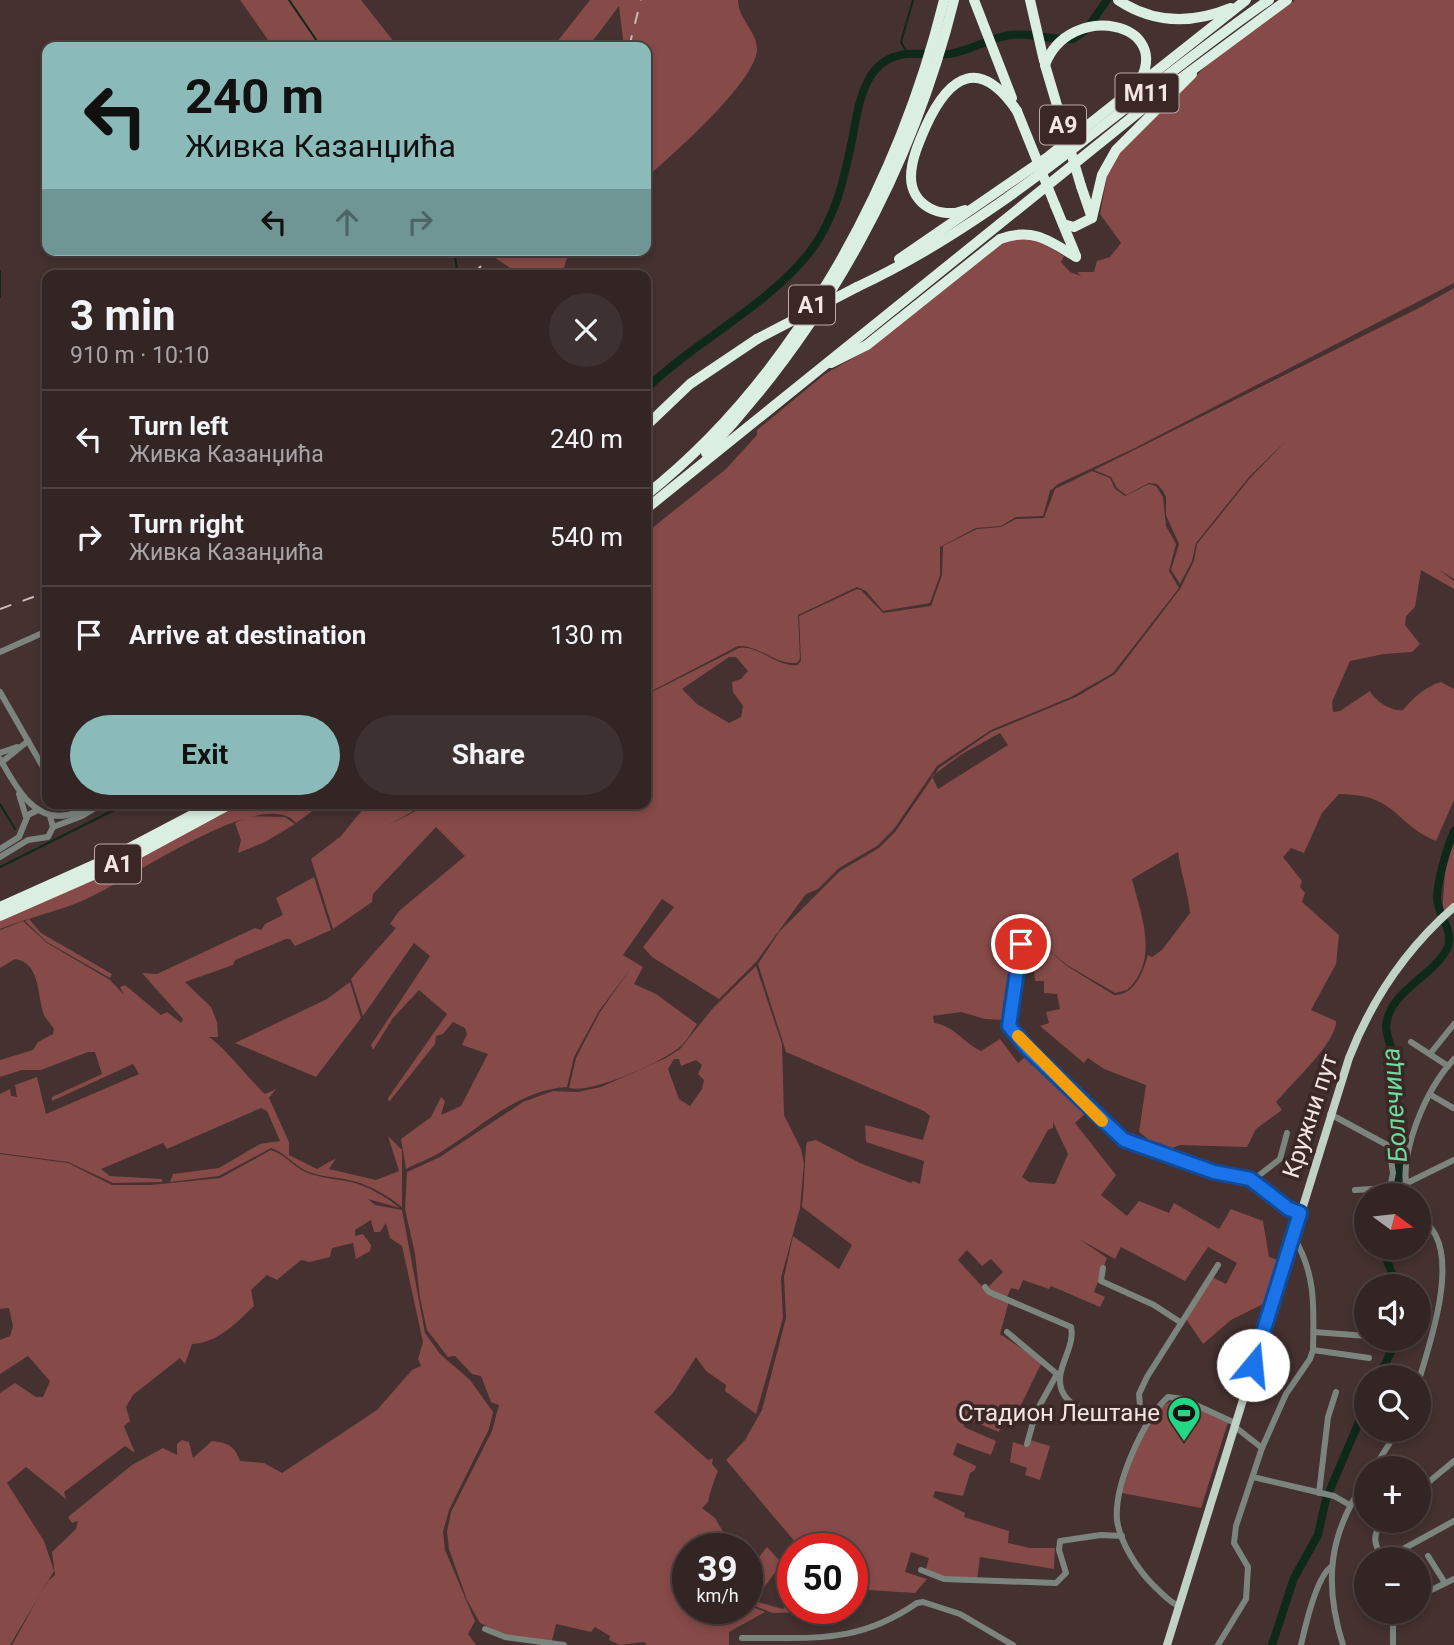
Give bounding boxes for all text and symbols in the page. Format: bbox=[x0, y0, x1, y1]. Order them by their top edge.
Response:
text: 240 m bbox=[185, 68, 324, 125]
icon: left bbox=[70, 70, 161, 161]
road number: M11 bbox=[1116, 74, 1178, 113]
road number: A9 bbox=[1040, 106, 1086, 144]
text: Живка Казанџића bbox=[185, 127, 456, 165]
icon: left bbox=[255, 203, 293, 241]
icon: ahead bbox=[328, 203, 366, 241]
icon: right bbox=[401, 203, 439, 241]
road number: A1 bbox=[789, 286, 835, 324]
text: 3 min bbox=[70, 291, 176, 340]
button: close bbox=[549, 293, 623, 367]
text: 910 m · 10:10 bbox=[70, 342, 209, 369]
text: Turn left bbox=[129, 411, 228, 441]
icon: left bbox=[70, 420, 108, 458]
text: 240 m bbox=[550, 424, 623, 454]
text: Живка Казанџића bbox=[129, 441, 324, 468]
text: Turn right bbox=[129, 509, 244, 539]
icon: right bbox=[70, 518, 108, 556]
text: 540 m bbox=[550, 522, 623, 552]
text: Живка Казанџића bbox=[129, 539, 324, 566]
icon: arrive bbox=[70, 616, 108, 654]
text: Arrive at destination bbox=[129, 620, 366, 650]
text: 130 m bbox=[550, 620, 623, 650]
button: Exit bbox=[70, 715, 340, 795]
button: Share bbox=[354, 715, 623, 795]
road number: A1 bbox=[95, 844, 141, 884]
pin bbox=[991, 914, 1051, 974]
icon: arrive bbox=[1002, 925, 1040, 963]
water label: Болечица bbox=[1375, 1047, 1413, 1163]
street label: Кружни пут bbox=[1277, 1050, 1343, 1181]
north arrow bbox=[1354, 1183, 1432, 1260]
map controls bbox=[1354, 1183, 1431, 1624]
button: sound bbox=[1354, 1274, 1431, 1351]
position arrow bbox=[1216, 1328, 1290, 1402]
button: search bbox=[1354, 1365, 1431, 1442]
sports icon: Стадион Лештане bbox=[1165, 1394, 1203, 1443]
place label: Стадион Лештане bbox=[958, 1399, 1160, 1427]
button: + bbox=[1354, 1456, 1431, 1533]
speed limit sign: 50 bbox=[777, 1533, 868, 1624]
button: − bbox=[1354, 1547, 1431, 1624]
text: 39 bbox=[697, 1549, 738, 1590]
text: km/h bbox=[696, 1585, 739, 1606]

